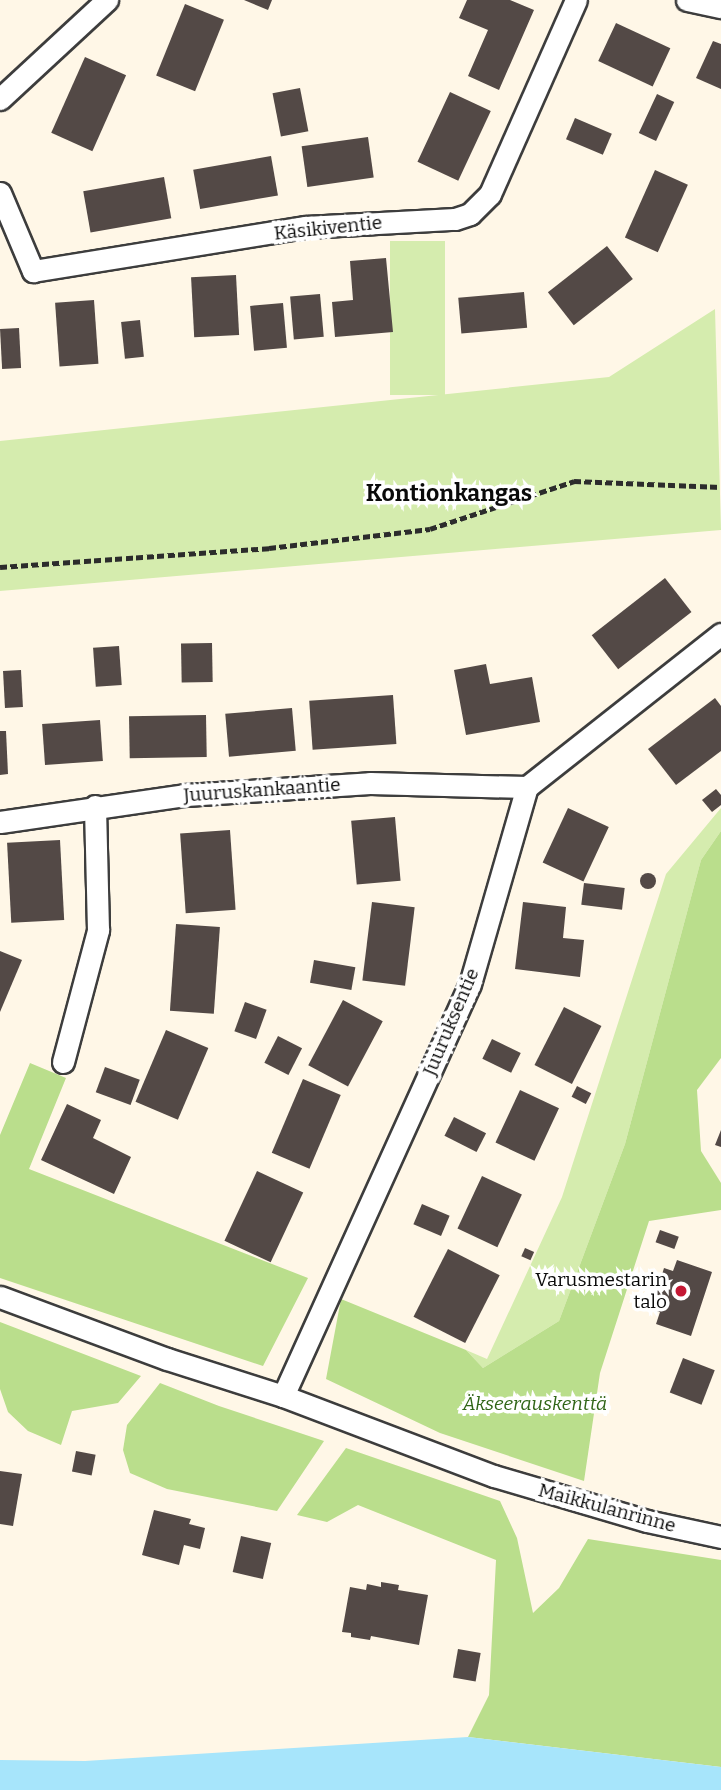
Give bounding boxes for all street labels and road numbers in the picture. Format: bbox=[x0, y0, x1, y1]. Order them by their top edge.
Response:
street label: Käsikiventie bbox=[273, 211, 383, 245]
street label: Juuruskankaantie bbox=[183, 773, 341, 807]
street label: Juuruksentie bbox=[418, 965, 484, 1079]
street label: Maikkulanrinne bbox=[536, 1479, 678, 1537]

